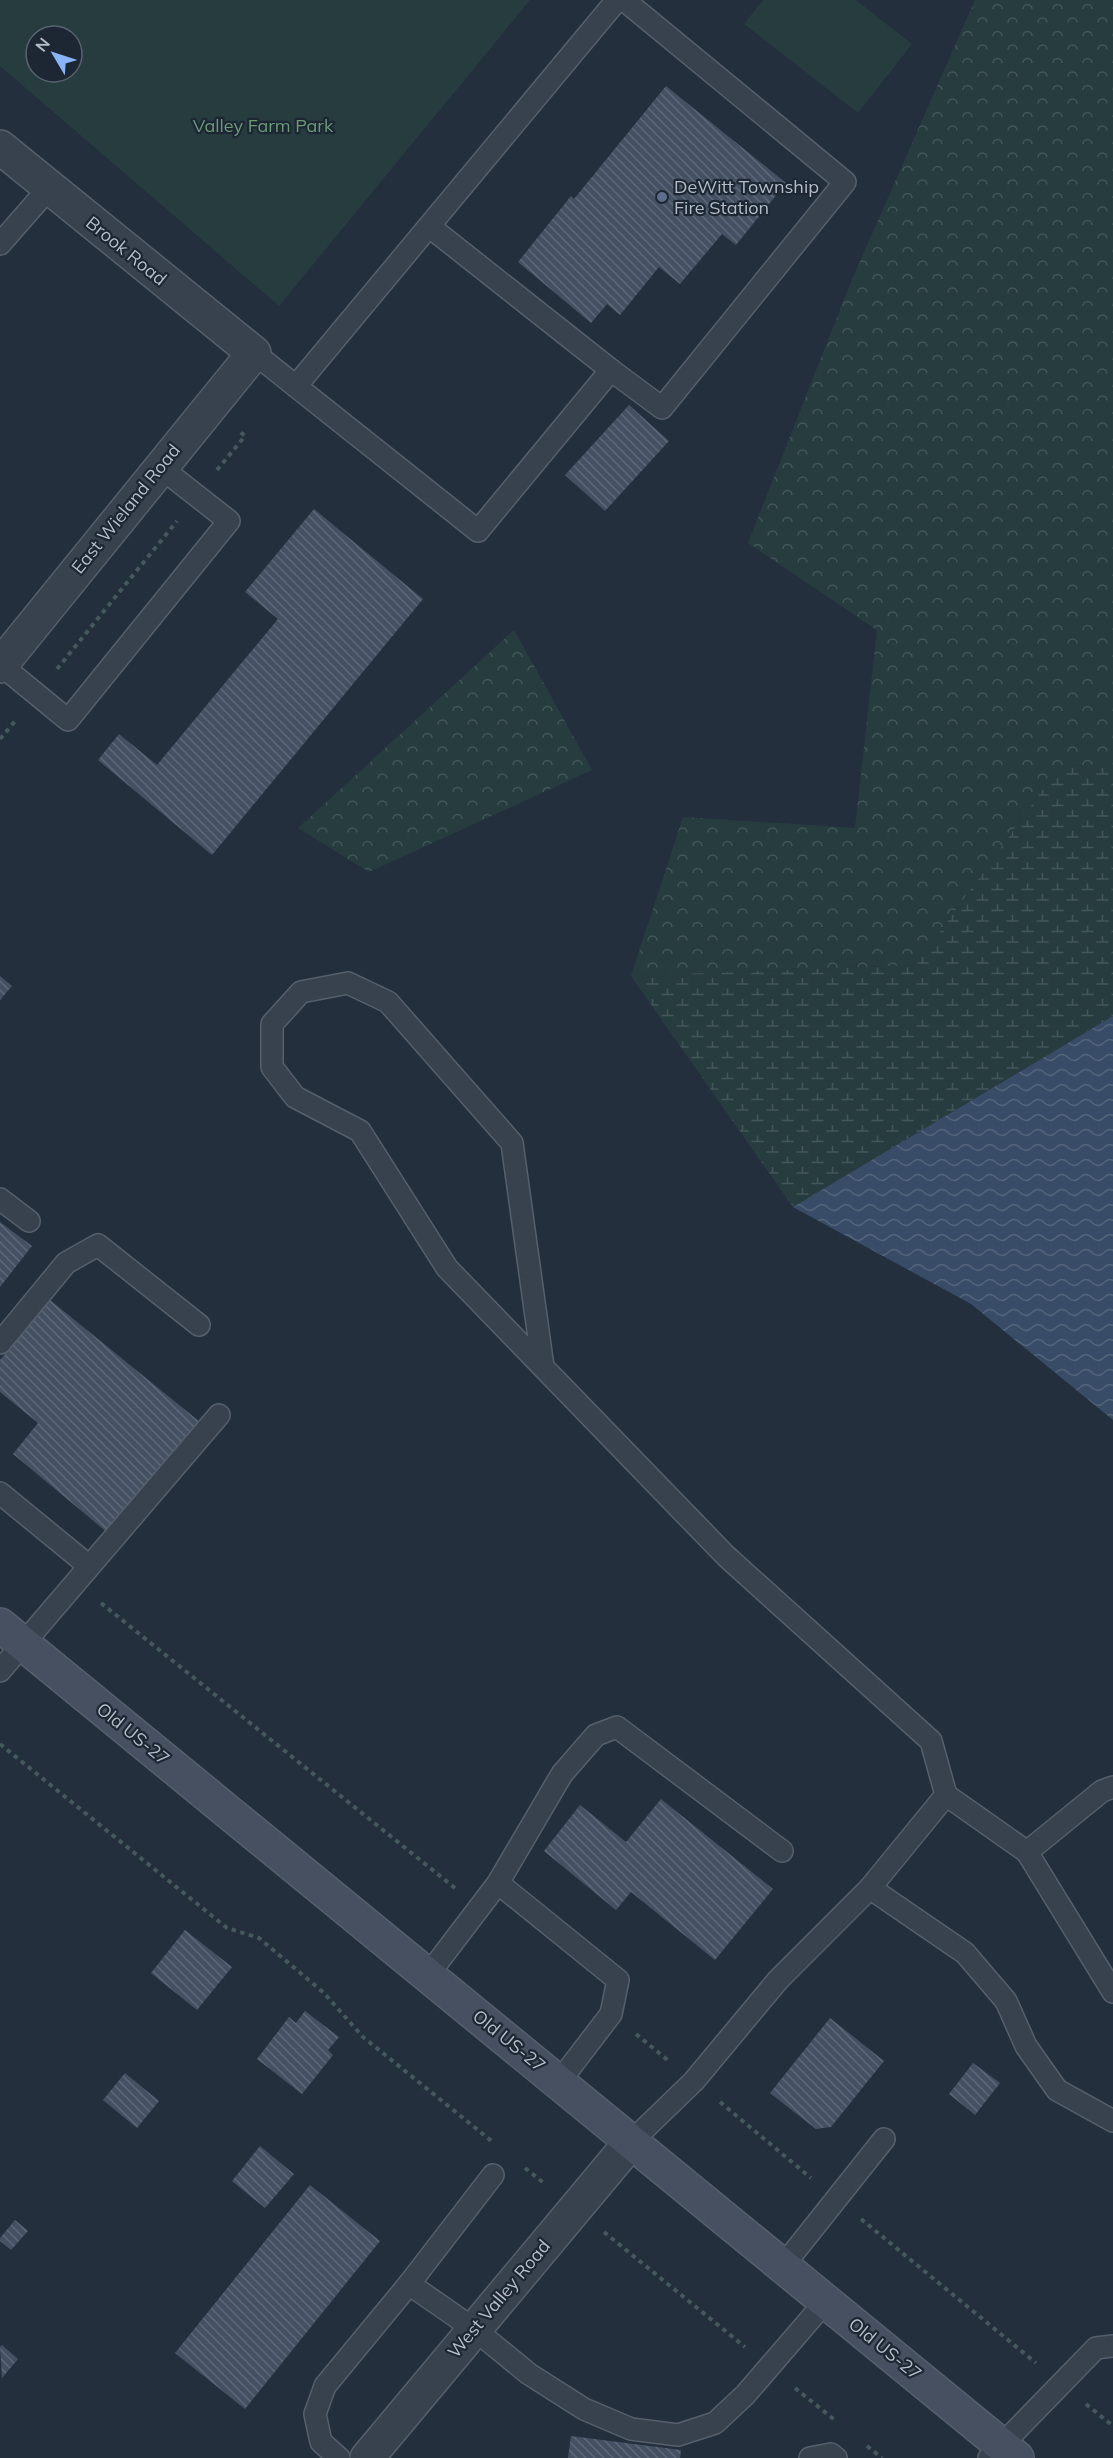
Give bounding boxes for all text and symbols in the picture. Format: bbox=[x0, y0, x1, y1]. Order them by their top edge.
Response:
north arrow bbox=[24, 24, 84, 84]
text: N bbox=[31, 34, 54, 56]
park label: Valley Farm Park bbox=[193, 114, 334, 137]
place label: DeWitt Township Fire Station bbox=[674, 175, 819, 219]
marker: DeWitt Township Fire Station bbox=[655, 190, 669, 204]
street label: Brook Road bbox=[81, 211, 171, 290]
street label: East Wieland Road bbox=[66, 439, 185, 578]
street label: Old US-27 bbox=[92, 1697, 175, 1770]
street label: Old US-27 bbox=[468, 2004, 551, 2077]
street label: West Valley Road bbox=[442, 2235, 555, 2363]
street label: Old US-27 bbox=[844, 2312, 927, 2385]

